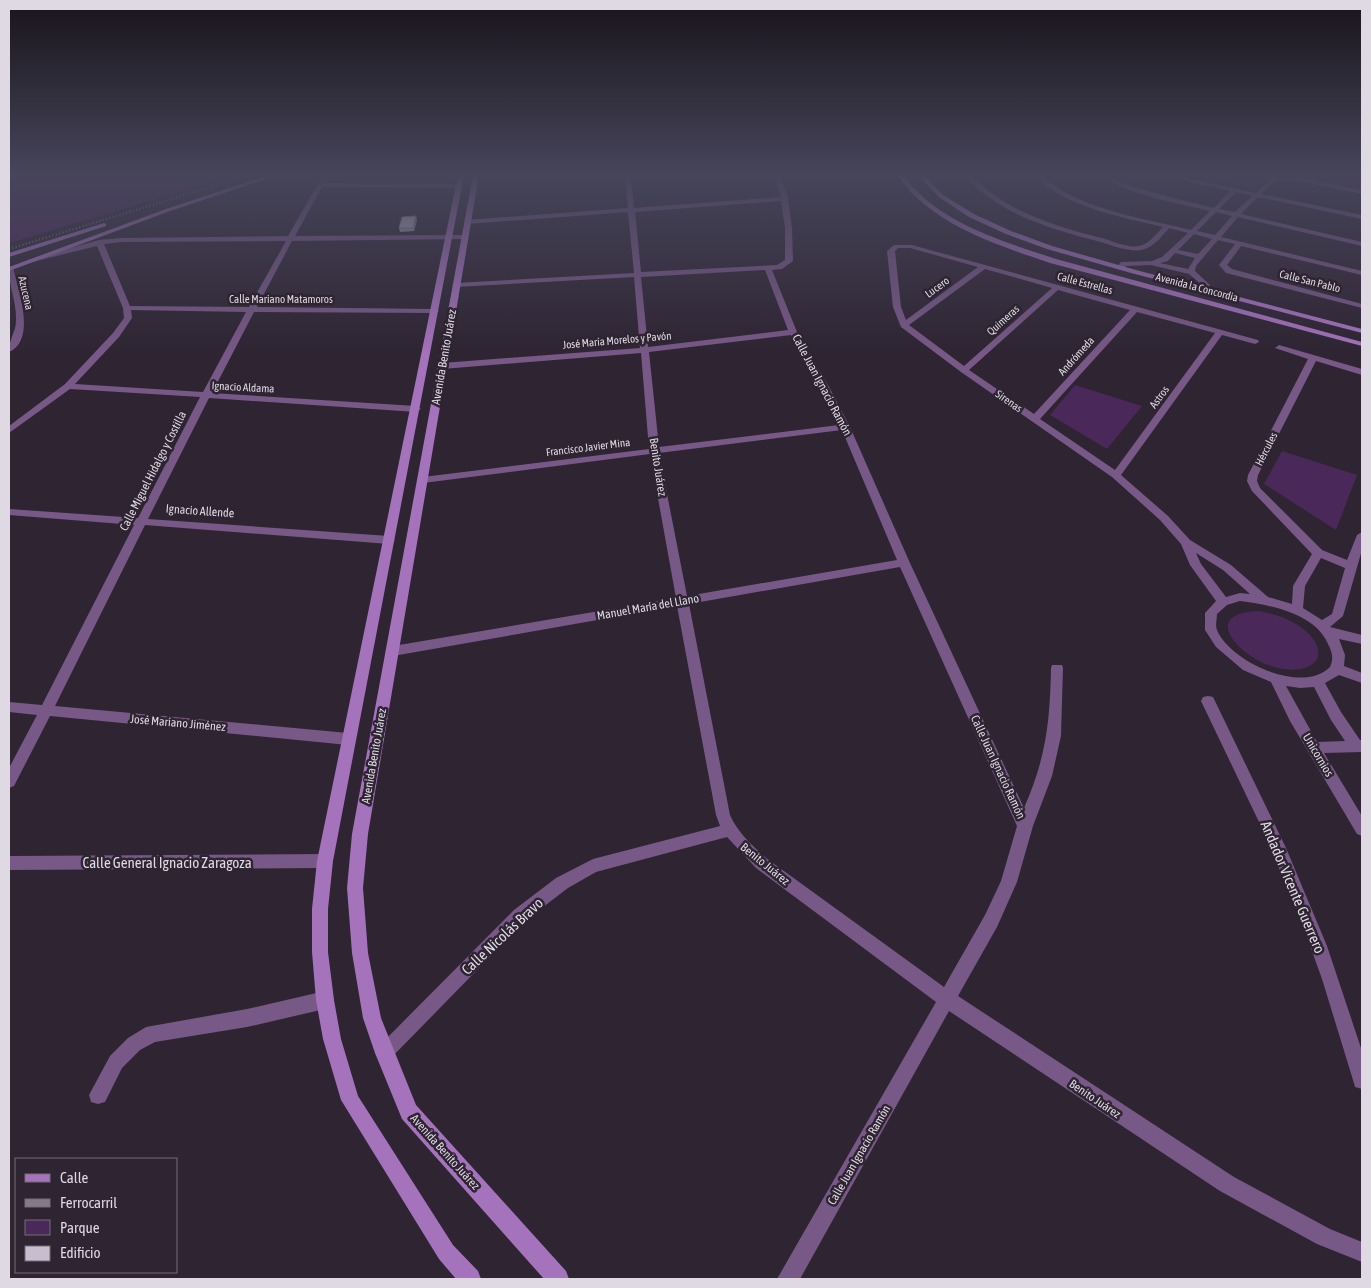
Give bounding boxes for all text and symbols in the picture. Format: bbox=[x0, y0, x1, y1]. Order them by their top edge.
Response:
street label: Calle San Pablo bbox=[1278, 268, 1342, 294]
street label: Calle Estrellas bbox=[1056, 270, 1114, 296]
street label: Avenida la Concordia bbox=[1154, 270, 1240, 304]
street label: Lucero bbox=[923, 274, 951, 300]
street label: Azucena bbox=[16, 275, 36, 311]
street label: Calle Mariano Matamoros bbox=[229, 293, 333, 305]
street label: Quimeras bbox=[984, 302, 1022, 338]
street label: Avenida Benito Juárez bbox=[429, 308, 459, 406]
street label: José María Morelos y Pavón bbox=[562, 329, 672, 351]
street label: Calle Juan Ignacio Ramón bbox=[789, 332, 855, 438]
street label: Andrómeda bbox=[1056, 334, 1096, 378]
street label: Ignacio Aldama bbox=[211, 379, 275, 395]
street label: Astros bbox=[1147, 383, 1171, 411]
street label: Sirenas bbox=[993, 388, 1025, 415]
street label: Calle Miguel Hidalgo y Costilla bbox=[117, 409, 189, 533]
street label: Hércules bbox=[1253, 430, 1279, 468]
street label: Francisco Javier Mina bbox=[545, 436, 631, 458]
street label: Benito Juárez bbox=[646, 437, 670, 498]
street label: Ignacio Allende bbox=[165, 502, 235, 520]
street label: Manuel María del Llano bbox=[596, 591, 701, 623]
street label: Avenida Benito Juárez bbox=[359, 707, 389, 805]
street label: José Mariano Jiménez bbox=[130, 712, 227, 734]
street label: Calle Juan Ignacio Ramón bbox=[968, 713, 1028, 821]
street label: Unicornios bbox=[1300, 731, 1336, 779]
street label: Andador Vicente Guerrero bbox=[1257, 818, 1329, 956]
street label: Benito Juárez bbox=[738, 840, 793, 888]
street label: Calle General Ignacio Zaragoza bbox=[82, 854, 252, 871]
street label: Calle Nicolás Bravo bbox=[458, 894, 546, 978]
street label: Benito Juárez bbox=[1067, 1077, 1124, 1122]
street label: Calle Juan Ignacio Ramón bbox=[825, 1103, 893, 1207]
street label: Avenida Benito Juárez bbox=[408, 1111, 483, 1193]
legend bbox=[15, 1158, 178, 1273]
text: Calle bbox=[60, 1169, 89, 1186]
text: Ferrocarril bbox=[60, 1194, 117, 1211]
text: Parque bbox=[60, 1219, 100, 1236]
text: Edificio bbox=[60, 1244, 101, 1261]

